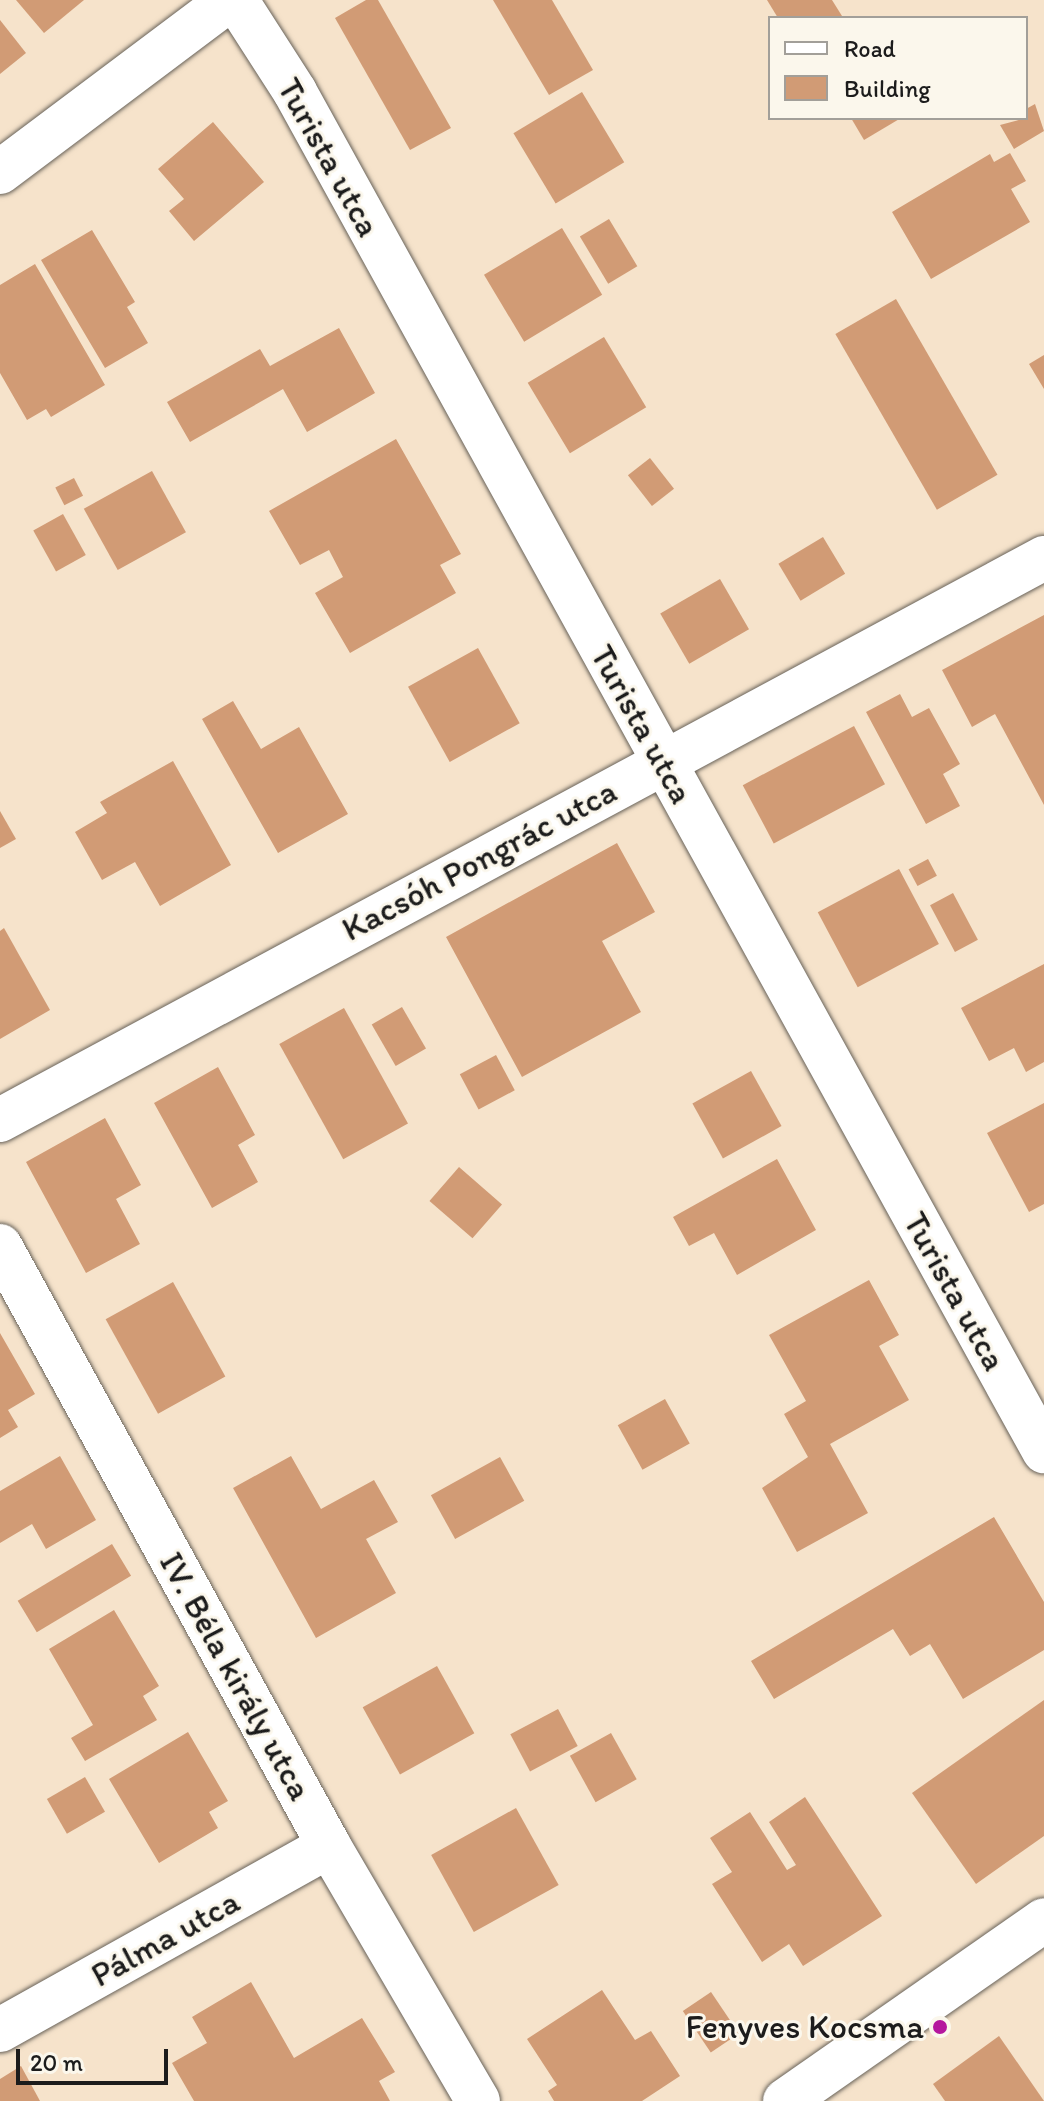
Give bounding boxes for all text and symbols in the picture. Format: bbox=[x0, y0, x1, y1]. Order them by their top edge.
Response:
legend bbox=[768, 16, 1028, 120]
text: Road bbox=[844, 34, 896, 63]
street label: Turista utca bbox=[269, 71, 389, 243]
text: Building bbox=[844, 74, 931, 103]
street label: Turista utca bbox=[582, 638, 702, 810]
street label: Kacsóh Pongrác utca bbox=[335, 771, 623, 949]
street label: Turista utca bbox=[895, 1205, 1015, 1377]
street label: IV. Béla király utca bbox=[151, 1546, 321, 1806]
street label: Pálma utca bbox=[84, 1881, 246, 1995]
place label: Fenyves Kocsma bbox=[686, 2007, 924, 2047]
marker: Fenyves Kocsma bbox=[931, 2018, 949, 2036]
scale bar bbox=[20, 2033, 172, 2083]
text: 20 m bbox=[30, 2048, 83, 2077]

